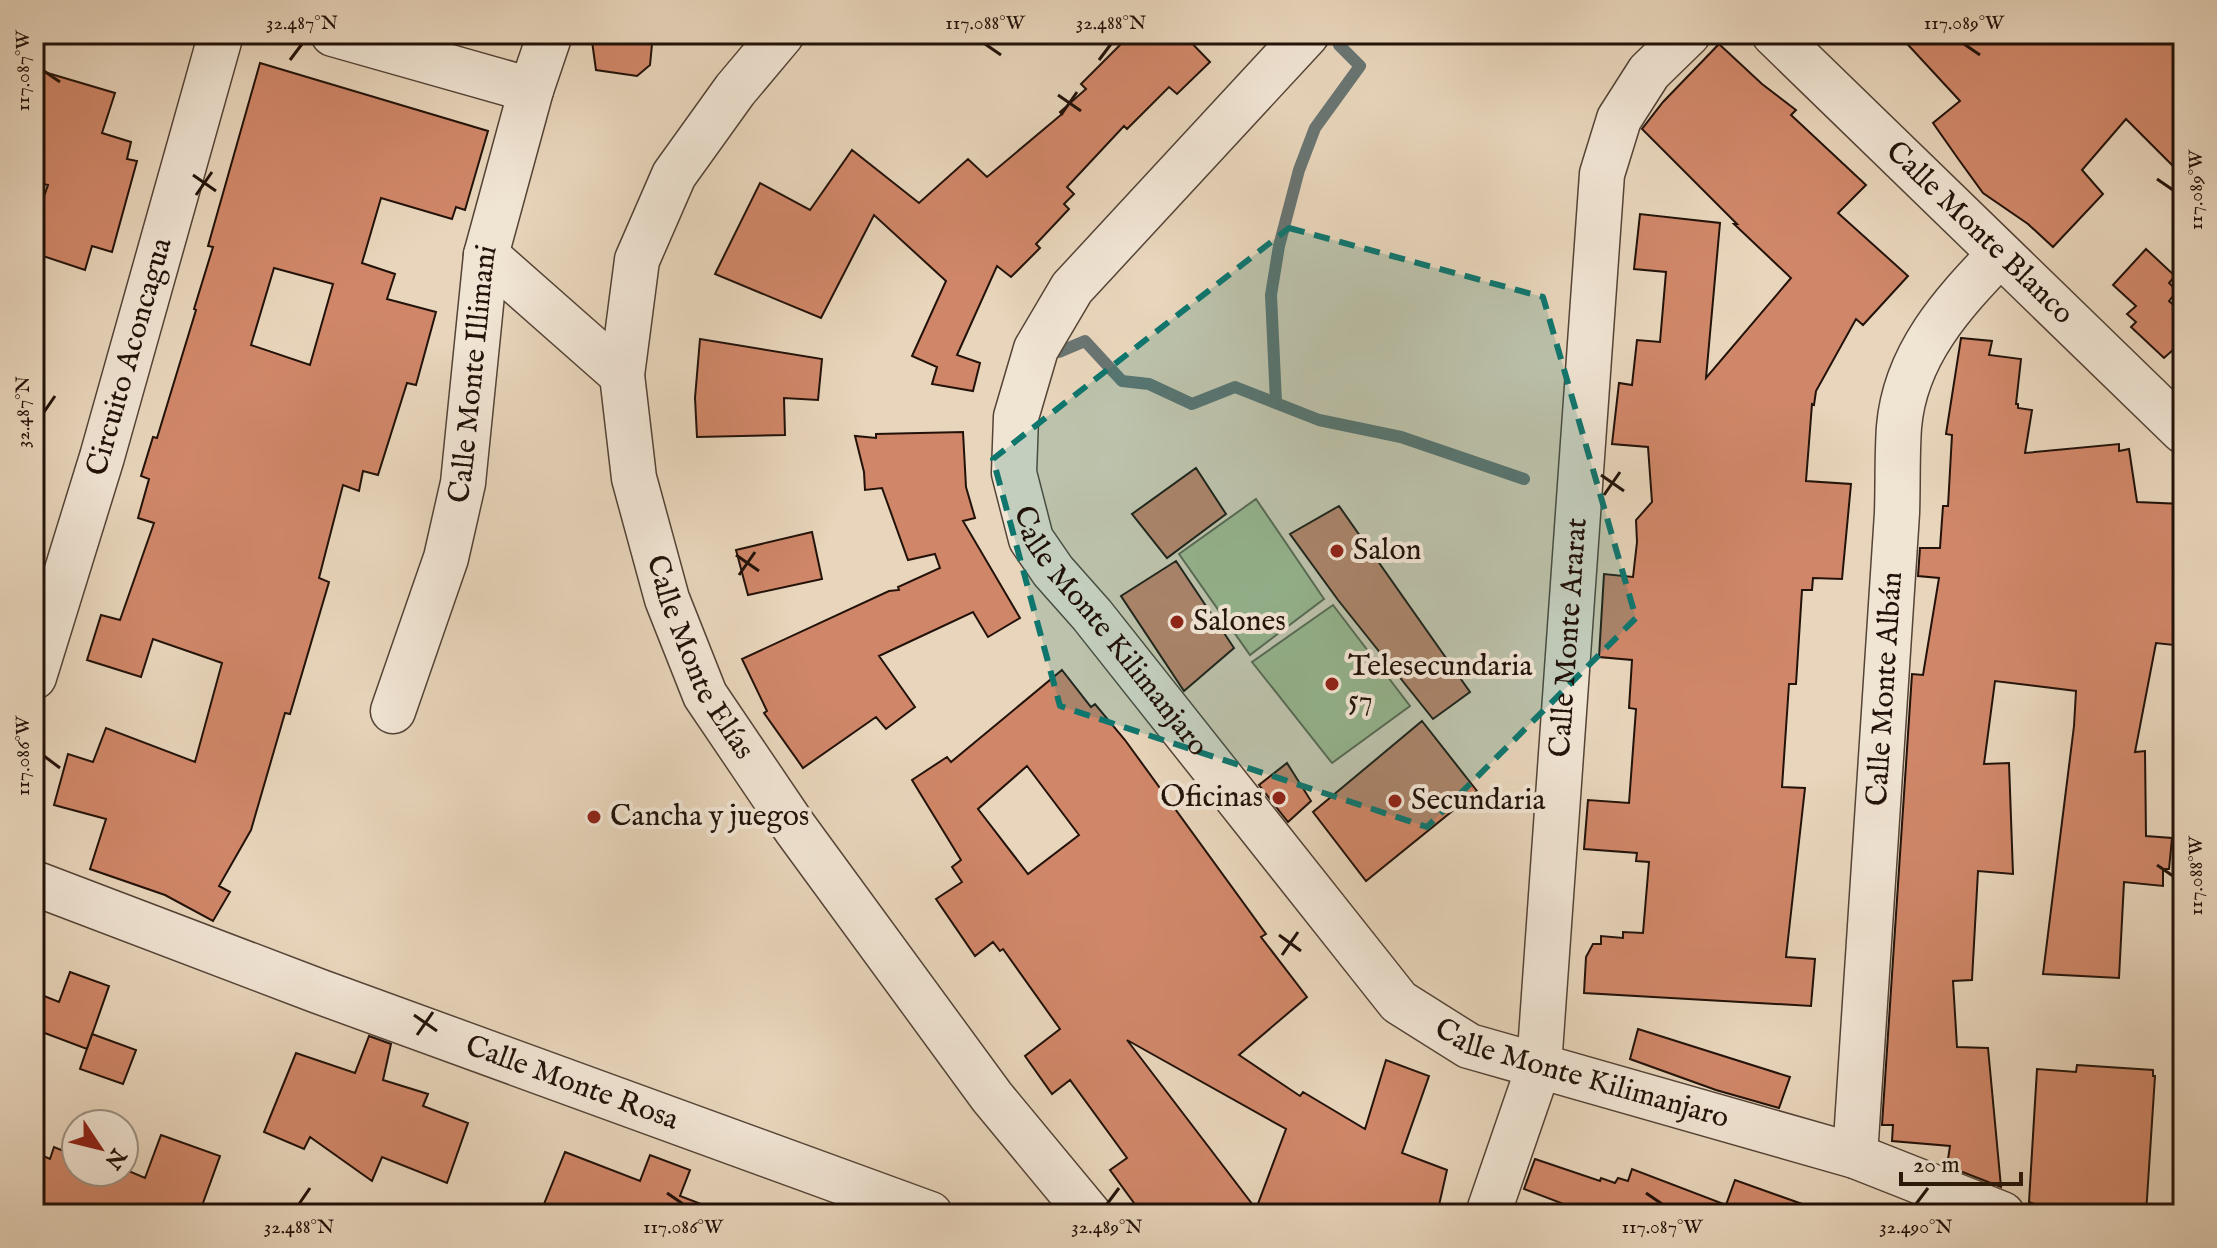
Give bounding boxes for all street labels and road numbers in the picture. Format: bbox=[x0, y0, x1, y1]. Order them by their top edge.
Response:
street label: Calle Monte Blanco bbox=[1877, 133, 2081, 333]
street label: Circuito Aconcagua bbox=[78, 234, 182, 481]
street label: Calle Monte Illimani bbox=[440, 241, 507, 507]
street label: Calle Monte Kilimanjaro bbox=[1004, 502, 1216, 765]
street label: Calle Monte Ararat bbox=[1542, 516, 1597, 759]
street label: Calle Monte Elías bbox=[637, 551, 762, 767]
street label: Calle Monte Albán bbox=[1859, 570, 1912, 808]
street label: Calle Monte Kilimanjaro bbox=[1427, 1010, 1733, 1138]
street label: Calle Monte Rosa bbox=[460, 1027, 684, 1140]

